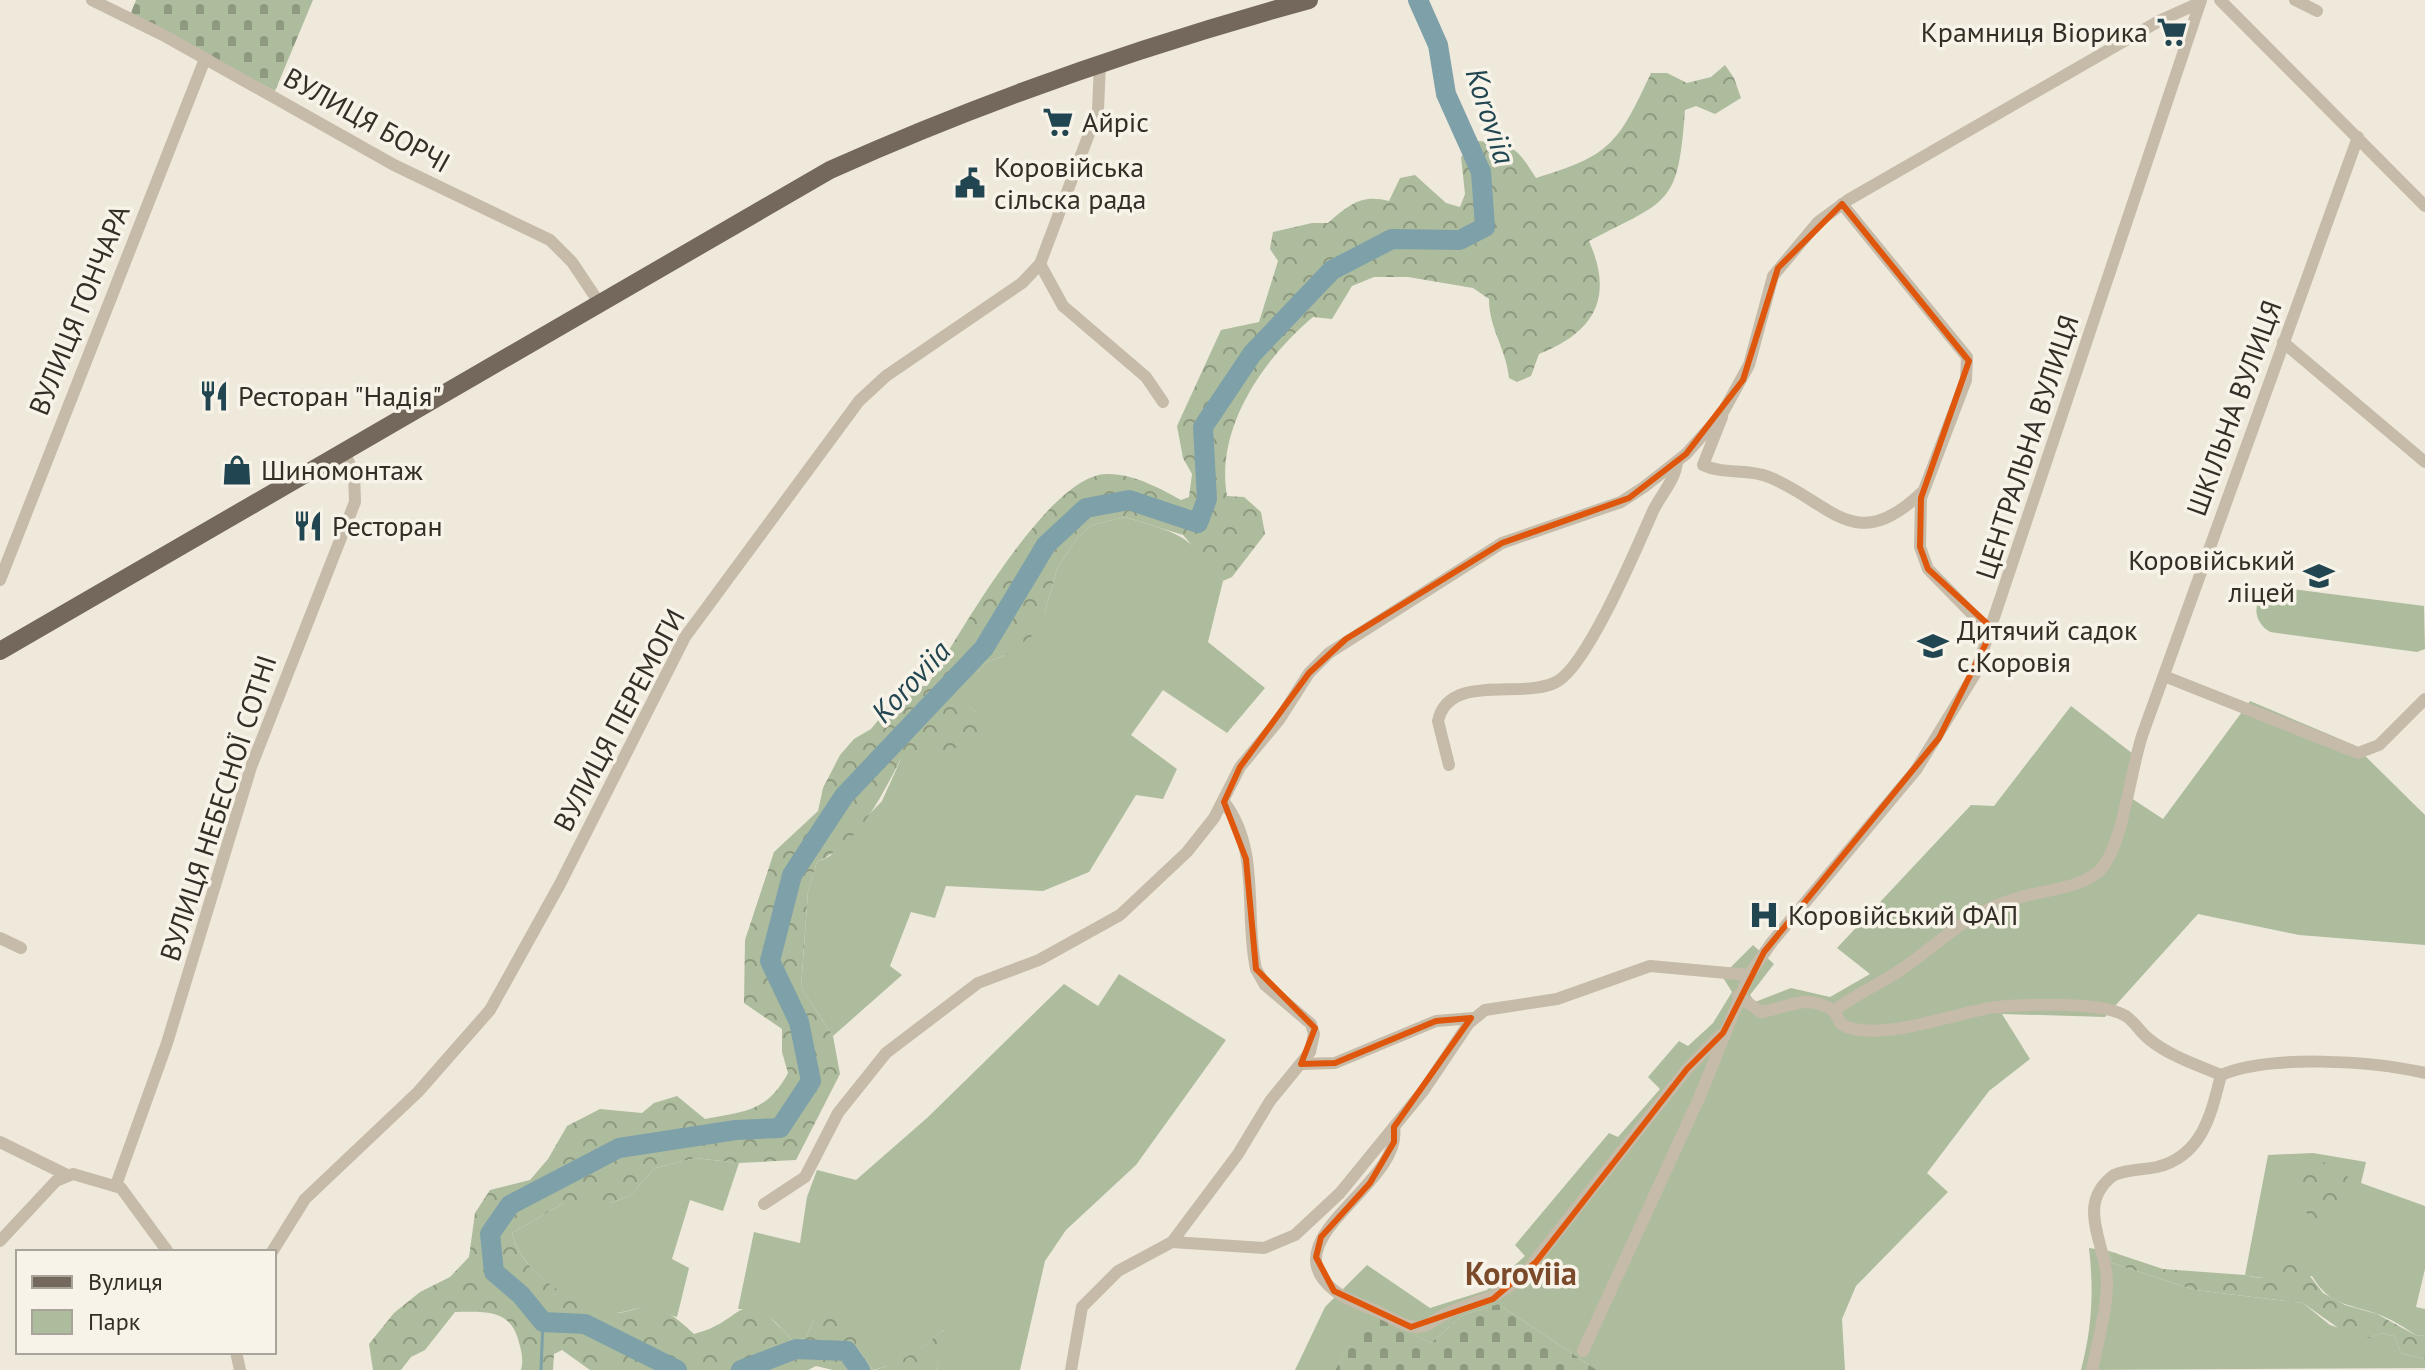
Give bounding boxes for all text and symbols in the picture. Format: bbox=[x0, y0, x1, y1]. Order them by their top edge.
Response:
place label: Крамниця Віорика bbox=[1921, 13, 2148, 50]
supermarket icon: Крамниця Віорика bbox=[2155, 15, 2189, 49]
street label: ВУЛИЦЯ БОРЧІ bbox=[277, 58, 457, 181]
water label: Koroviia bbox=[1458, 62, 1525, 169]
place label: Айріс bbox=[1082, 103, 1149, 140]
supermarket icon: Айріс bbox=[1041, 105, 1075, 139]
place label: Коровійська сільска рада bbox=[994, 148, 1146, 217]
public building icon: Коровійська сільска рада bbox=[953, 166, 987, 200]
street label: ВУЛИЦЯ ГОНЧАРА bbox=[20, 199, 138, 420]
street label: ШКІЛЬНА ВУЛИЦЯ bbox=[2177, 295, 2290, 521]
street label: ЦЕНТРАЛЬНА ВУЛИЦЯ bbox=[1966, 310, 2087, 584]
place label: Ресторан "Надія" bbox=[238, 377, 442, 414]
restaurant icon: Ресторан "Надія" bbox=[197, 379, 231, 413]
place label: Шиномонтаж bbox=[261, 451, 423, 488]
shop icon: Шиномонтаж bbox=[220, 453, 254, 487]
place label: Ресторан bbox=[332, 507, 443, 544]
restaurant icon: Ресторан bbox=[291, 509, 325, 543]
place label: Коровійський ліцей bbox=[2128, 541, 2295, 610]
school or university icon: Коровійський ліцей bbox=[2302, 559, 2336, 593]
street label: ВУЛИЦЯ ПЕРЕМОГИ bbox=[544, 602, 693, 838]
place label: Дитячий садок с.Коровія bbox=[1957, 611, 2138, 680]
school or university icon: Дитячий садок с.Коровія bbox=[1916, 629, 1950, 663]
water label: Koroviia bbox=[862, 631, 958, 731]
street label: ВУЛИЦЯ НЕБЕСНОЇ СОТНІ bbox=[151, 650, 285, 966]
place label: Коровійський ФАП bbox=[1788, 896, 2018, 933]
hospital icon: Коровійський ФАП bbox=[1747, 898, 1781, 932]
legend bbox=[16, 1250, 276, 1354]
district label: Koroviia bbox=[1465, 1252, 1577, 1294]
text: Вулиця bbox=[88, 1266, 163, 1297]
text: Парк bbox=[88, 1306, 141, 1337]

